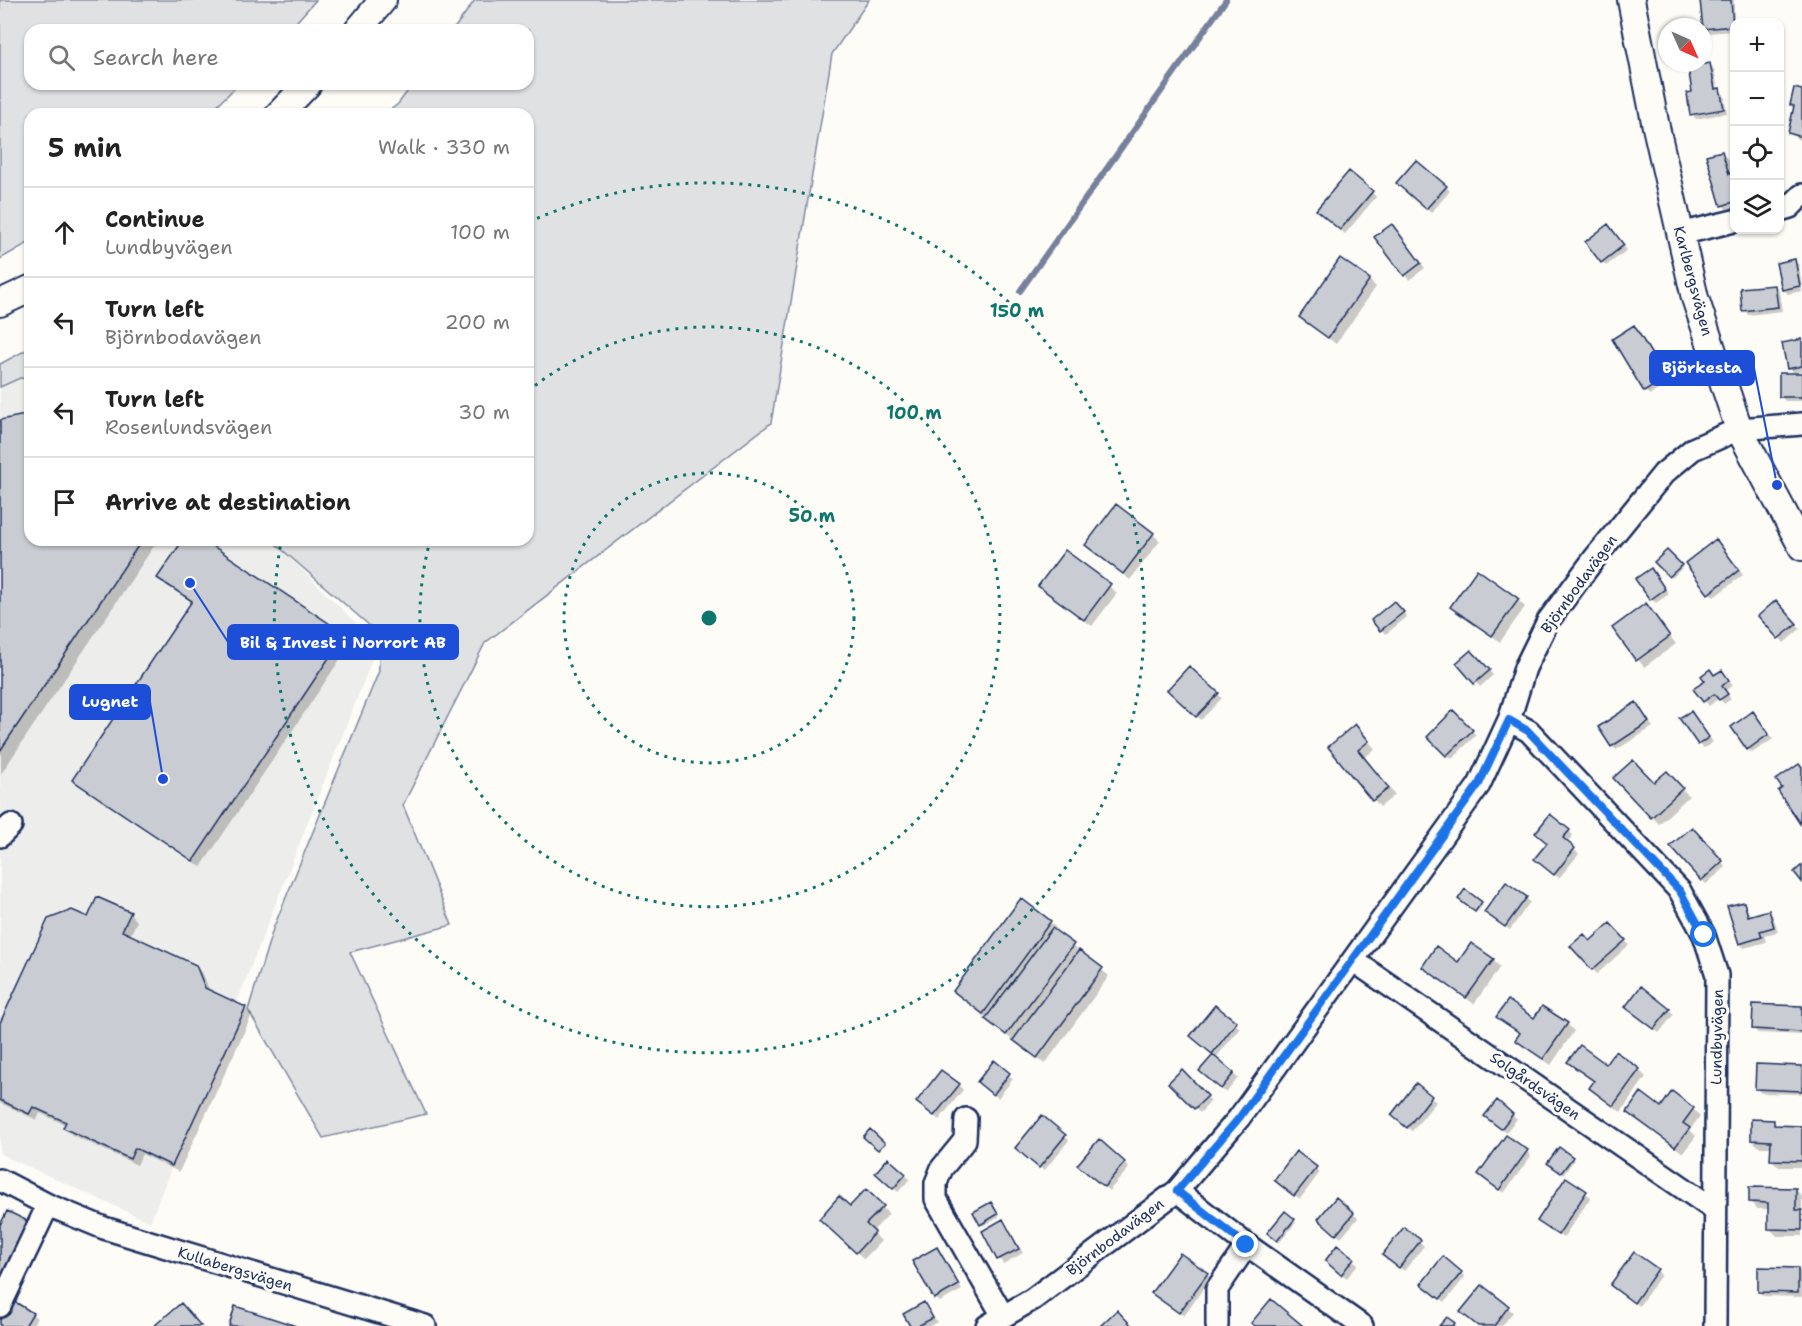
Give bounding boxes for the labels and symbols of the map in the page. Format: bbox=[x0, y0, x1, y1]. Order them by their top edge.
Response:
north arrow bbox=[1658, 18, 1712, 72]
street label: Karlbergsvägen bbox=[1669, 224, 1717, 338]
text: 150 m bbox=[990, 299, 1045, 323]
callout: Björkesta bbox=[1650, 351, 1754, 385]
text: Björkesta bbox=[1662, 357, 1742, 378]
text: 100 m bbox=[886, 401, 942, 425]
text: 50 m bbox=[789, 504, 836, 528]
street label: Björnbodavägen bbox=[1536, 531, 1622, 637]
centre of rings bbox=[699, 608, 719, 628]
callout: Bil & Invest i Norrort AB bbox=[228, 625, 458, 659]
text: Bil & Invest i Norrort AB bbox=[240, 632, 446, 653]
callout: Lugnet bbox=[70, 685, 150, 719]
text: Lugnet bbox=[82, 691, 139, 712]
route start bbox=[1690, 921, 1716, 947]
street label: Lundbyvägen bbox=[1706, 989, 1728, 1085]
street label: Solgårdsvägen bbox=[1486, 1047, 1584, 1125]
street label: Björnbodavägen bbox=[1062, 1194, 1168, 1280]
route end bbox=[1232, 1231, 1258, 1257]
street label: Kullabergsvägen bbox=[175, 1242, 295, 1296]

